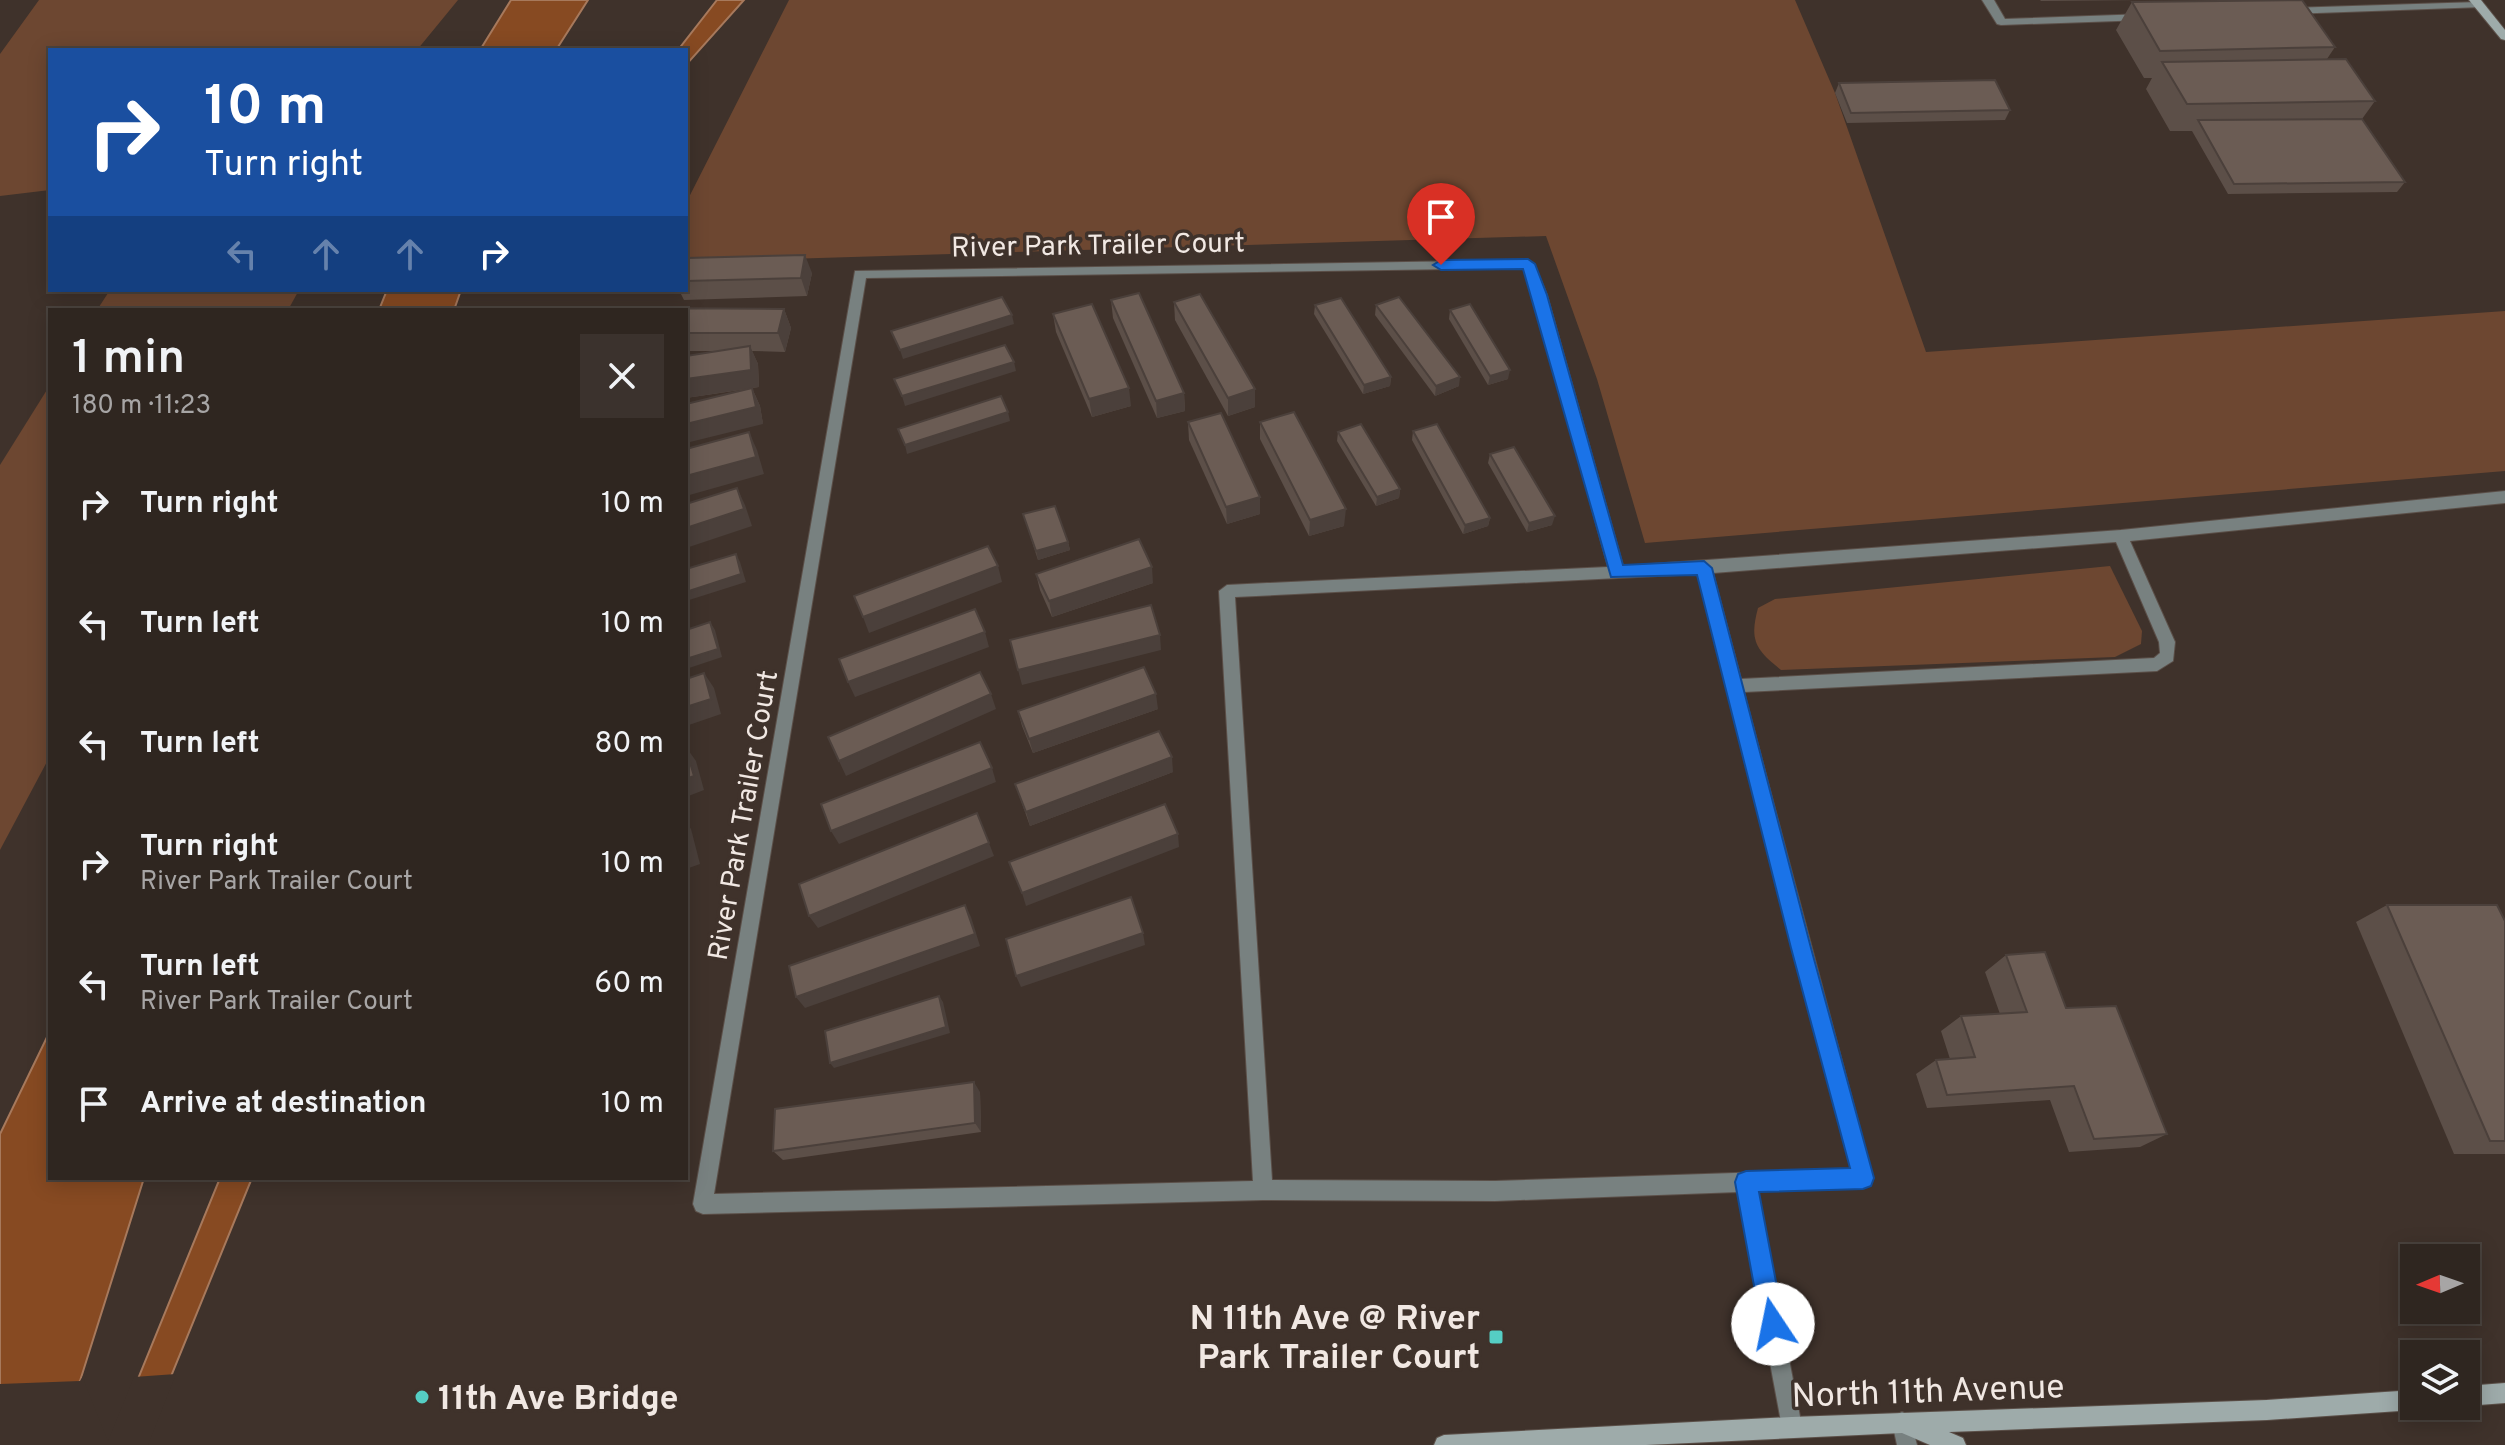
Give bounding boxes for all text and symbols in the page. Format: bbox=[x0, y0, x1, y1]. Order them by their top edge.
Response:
text: 10 m bbox=[204, 74, 326, 144]
icon: right bbox=[72, 80, 176, 184]
text: Turn right bbox=[204, 143, 363, 189]
pin bbox=[1407, 183, 1475, 265]
icon: arrive bbox=[1419, 195, 1463, 239]
street label: River Park Trailer Court bbox=[951, 226, 1245, 268]
icon: left bbox=[220, 232, 264, 276]
icon: ahead bbox=[304, 232, 348, 276]
icon: ahead bbox=[388, 232, 432, 276]
icon: right bbox=[472, 232, 516, 276]
text: 1 min bbox=[72, 330, 185, 390]
button: close bbox=[580, 334, 664, 418]
text: 180 m · 11:23 bbox=[72, 390, 211, 423]
icon: right bbox=[72, 482, 116, 526]
text: Turn right bbox=[140, 486, 278, 523]
text: 10 m bbox=[601, 486, 664, 523]
icon: left bbox=[72, 602, 116, 646]
text: Turn left bbox=[140, 606, 260, 643]
text: 10 m bbox=[601, 606, 664, 643]
street label: River Park Trailer Court bbox=[702, 668, 788, 963]
icon: left bbox=[72, 722, 116, 766]
text: Turn left bbox=[140, 726, 260, 763]
text: 80 m bbox=[594, 726, 664, 763]
text: Turn right bbox=[140, 829, 278, 866]
icon: right bbox=[72, 842, 116, 886]
text: 10 m bbox=[601, 846, 664, 883]
text: River Park Trailer Court bbox=[140, 866, 413, 899]
text: Turn left bbox=[140, 949, 260, 986]
icon: left bbox=[72, 962, 116, 1006]
text: 60 m bbox=[594, 966, 664, 1003]
text: River Park Trailer Court bbox=[140, 986, 413, 1019]
icon: arrive bbox=[72, 1082, 116, 1126]
text: Arrive at destination bbox=[140, 1086, 426, 1123]
text: 10 m bbox=[601, 1086, 664, 1123]
north arrow bbox=[2400, 1244, 2480, 1324]
map controls bbox=[2400, 1244, 2480, 1420]
position arrow bbox=[1731, 1282, 1815, 1366]
place label: N 11th Ave @ River Park Trailer Court bbox=[1190, 1299, 1480, 1381]
marker: N 11th Ave @ River Park Trailer Court bbox=[1487, 1328, 1505, 1346]
button: layers bbox=[2400, 1340, 2480, 1420]
street label: North 11th Avenue bbox=[1791, 1367, 2065, 1420]
place label: 11th Ave Bridge bbox=[438, 1379, 679, 1422]
marker: 11th Ave Bridge bbox=[413, 1388, 431, 1406]

